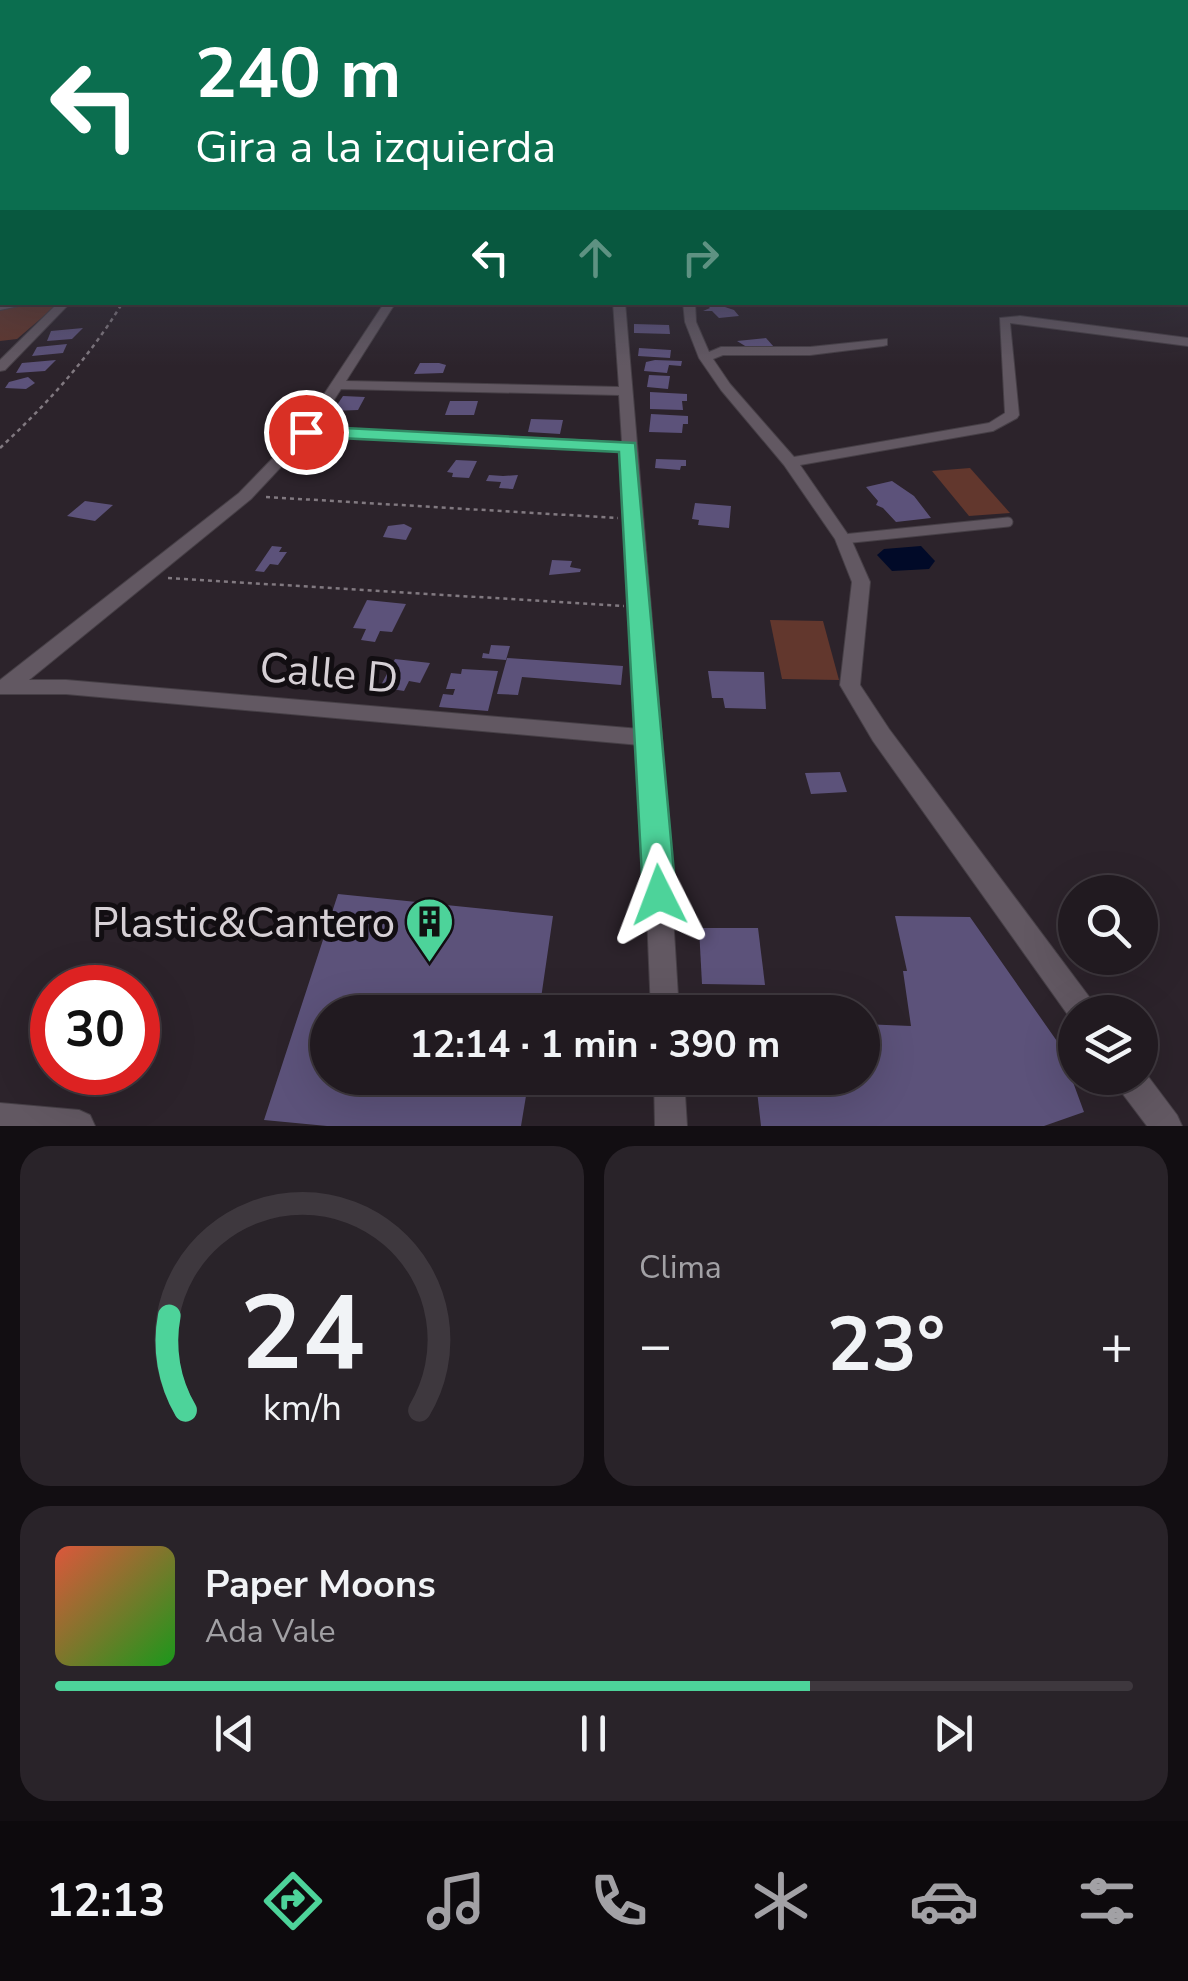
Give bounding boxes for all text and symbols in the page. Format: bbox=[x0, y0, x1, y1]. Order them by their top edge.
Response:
text: 240 m bbox=[195, 26, 401, 122]
icon: left bbox=[30, 40, 160, 170]
text: Gira a la izquierda bbox=[195, 117, 556, 178]
icon: left bbox=[463, 230, 518, 285]
icon: ahead bbox=[568, 230, 623, 285]
icon: right bbox=[673, 230, 728, 285]
pin bbox=[264, 390, 349, 475]
icon: arrive bbox=[279, 405, 334, 460]
street label: Calle D bbox=[257, 639, 400, 708]
position arrow bbox=[607, 843, 711, 947]
map controls bbox=[1058, 875, 1158, 1095]
button: search bbox=[1058, 875, 1158, 975]
place label: Plastic&Cantero bbox=[92, 895, 395, 952]
building icon: Plastic&Cantero bbox=[404, 896, 456, 964]
speed limit sign: 30 bbox=[30, 965, 160, 1095]
button: layers bbox=[1058, 995, 1158, 1095]
text: 12:14 · 1 min · 390 m bbox=[410, 1019, 780, 1070]
text: Clima bbox=[639, 1246, 722, 1289]
text: 24 bbox=[240, 1263, 364, 1405]
text: 23° bbox=[827, 1294, 945, 1396]
text: − bbox=[639, 1308, 672, 1383]
text: + bbox=[1100, 1308, 1133, 1383]
text: km/h bbox=[263, 1384, 341, 1433]
text: Paper Moons bbox=[205, 1559, 436, 1610]
text: Ada Vale bbox=[205, 1610, 336, 1653]
icon: previous bbox=[207, 1706, 262, 1761]
icon: pause bbox=[566, 1706, 621, 1761]
icon: next bbox=[926, 1706, 981, 1761]
icon: directions bbox=[258, 1866, 328, 1936]
icon: music bbox=[421, 1866, 491, 1936]
icon: phone bbox=[584, 1866, 654, 1936]
icon: climate bbox=[746, 1866, 816, 1936]
icon: car bbox=[909, 1866, 979, 1936]
icon: filters bbox=[1072, 1866, 1142, 1936]
text: 12:13 bbox=[46, 1871, 166, 1932]

